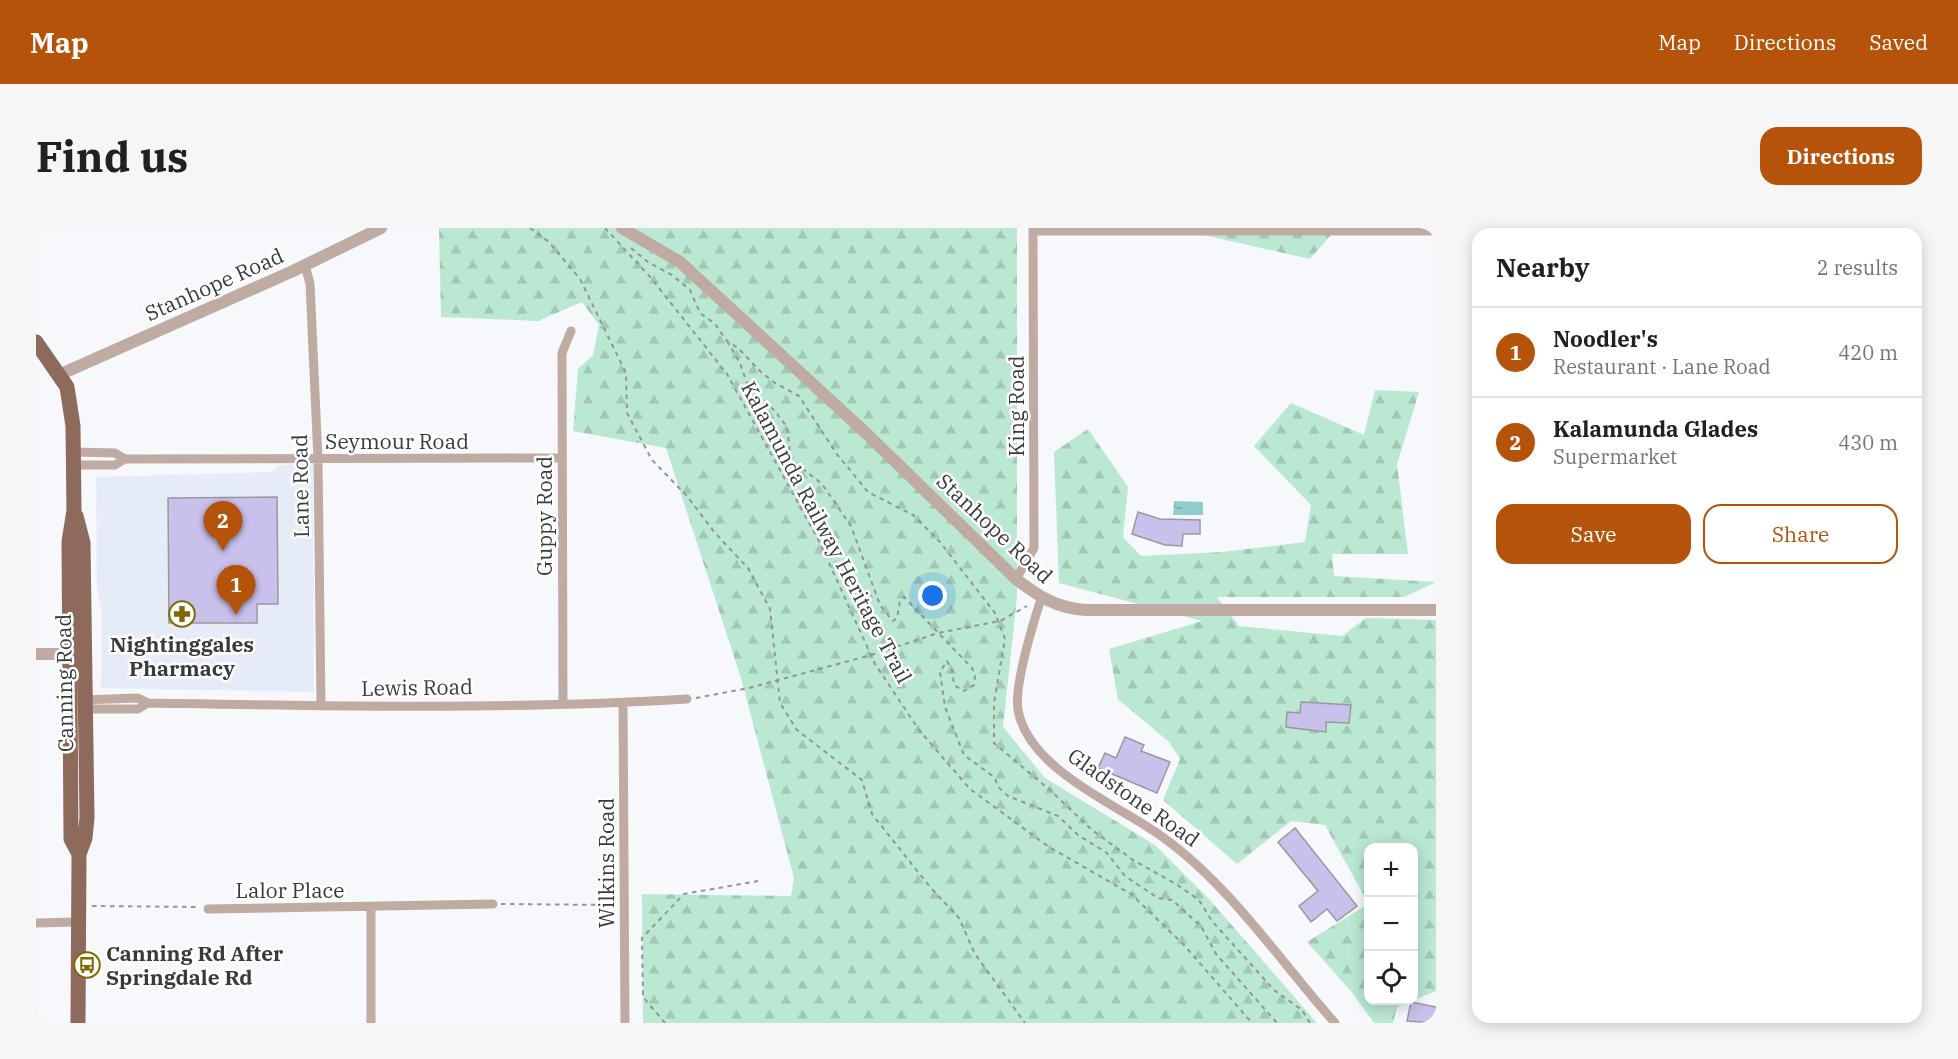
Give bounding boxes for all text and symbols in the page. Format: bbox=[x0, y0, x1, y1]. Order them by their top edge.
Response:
text: Map bbox=[30, 24, 89, 61]
text: Map bbox=[1658, 28, 1701, 56]
text: Directions bbox=[1734, 28, 1836, 56]
text: Saved bbox=[1869, 28, 1928, 56]
button: Directions bbox=[1760, 127, 1922, 185]
text: Find us bbox=[36, 129, 188, 184]
street label: Stanhope Road bbox=[140, 241, 288, 327]
text: Nearby bbox=[1496, 250, 1590, 284]
text: 2 results bbox=[1817, 254, 1898, 281]
text: Noodler's bbox=[1553, 324, 1658, 353]
text: 1 bbox=[1510, 339, 1522, 366]
text: 420 m bbox=[1838, 339, 1898, 366]
text: Restaurant · Lane Road bbox=[1553, 353, 1771, 380]
street label: King Road bbox=[1002, 355, 1030, 457]
street label: Kalamunda Railway Heritage Trail bbox=[735, 376, 919, 688]
text: Kalamunda Glades bbox=[1553, 414, 1758, 443]
street label: Seymour Road bbox=[325, 427, 469, 455]
text: 2 bbox=[1510, 429, 1522, 456]
text: 430 m bbox=[1838, 429, 1898, 456]
street label: Lane Road bbox=[285, 434, 315, 538]
text: Supermarket bbox=[1553, 443, 1677, 470]
street label: Guppy Road bbox=[530, 456, 558, 576]
street label: Stanhope Road bbox=[931, 467, 1059, 589]
pin: 2 bbox=[204, 502, 243, 551]
button: Save bbox=[1496, 504, 1691, 564]
button: Share bbox=[1703, 504, 1898, 564]
pin: 1 bbox=[216, 566, 256, 615]
your location bbox=[918, 581, 947, 610]
pharmacy icon: Nightinggales Pharmacy bbox=[167, 599, 197, 629]
street label: Canning Road bbox=[49, 613, 79, 752]
place label: Nightinggales Pharmacy bbox=[110, 630, 254, 682]
street label: Lewis Road bbox=[361, 672, 473, 702]
street label: Gladstone Road bbox=[1063, 741, 1206, 853]
street label: Wilkins Road bbox=[592, 798, 620, 928]
map controls bbox=[1364, 843, 1418, 1005]
button: + bbox=[1364, 843, 1418, 897]
street label: Lalor Place bbox=[235, 876, 345, 904]
button: − bbox=[1364, 897, 1418, 951]
place label: Canning Rd After Springdale Rd bbox=[106, 939, 284, 991]
bus stop icon: Canning Rd After Springdale Rd bbox=[72, 950, 102, 980]
button: locate bbox=[1364, 951, 1418, 1005]

